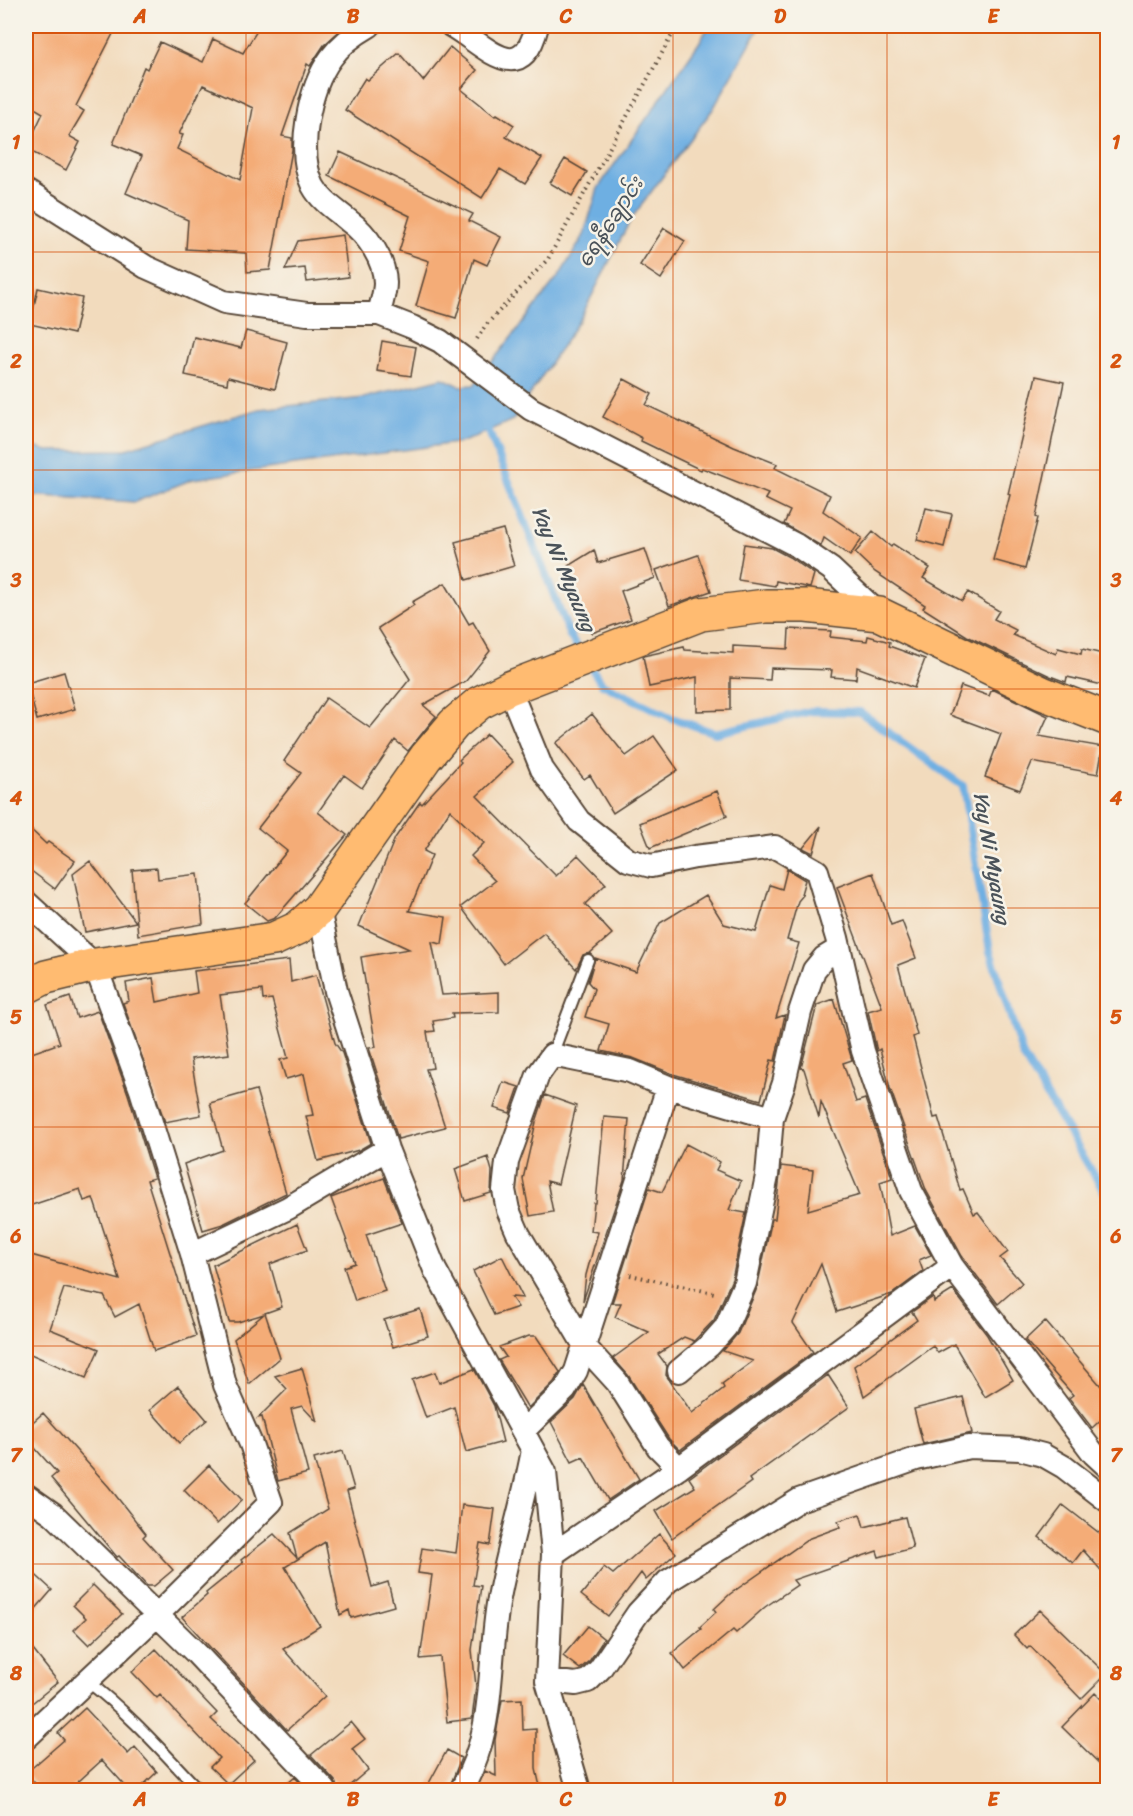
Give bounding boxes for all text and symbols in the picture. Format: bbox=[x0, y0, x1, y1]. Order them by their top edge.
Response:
text: A bbox=[132, 0, 147, 34]
text: B bbox=[347, 0, 360, 34]
text: C bbox=[559, 0, 573, 34]
text: D bbox=[774, 0, 787, 34]
text: E bbox=[987, 0, 1000, 34]
text: 1 bbox=[12, 125, 21, 160]
text: 1 bbox=[1112, 125, 1121, 160]
water label: ရေနီချောင်း bbox=[566, 167, 655, 275]
text: 2 bbox=[9, 344, 22, 379]
text: 2 bbox=[1109, 344, 1122, 379]
water label: Yay Ni Myaung bbox=[520, 500, 609, 640]
text: 3 bbox=[10, 563, 22, 598]
text: 3 bbox=[1110, 563, 1122, 598]
text: 4 bbox=[9, 781, 23, 816]
text: 4 bbox=[1109, 781, 1123, 816]
water label: Yay Ni Myaung bbox=[962, 789, 1023, 930]
text: 5 bbox=[10, 1000, 22, 1035]
text: 5 bbox=[1110, 1000, 1122, 1035]
text: 6 bbox=[9, 1219, 22, 1254]
text: 6 bbox=[1109, 1219, 1122, 1254]
text: 7 bbox=[10, 1438, 23, 1473]
text: 7 bbox=[1110, 1438, 1123, 1473]
text: 8 bbox=[9, 1656, 23, 1691]
text: 8 bbox=[1109, 1656, 1123, 1691]
text: A bbox=[132, 1782, 147, 1816]
text: B bbox=[347, 1782, 360, 1816]
text: C bbox=[559, 1782, 573, 1816]
text: D bbox=[774, 1782, 787, 1816]
text: E bbox=[987, 1782, 1000, 1816]

